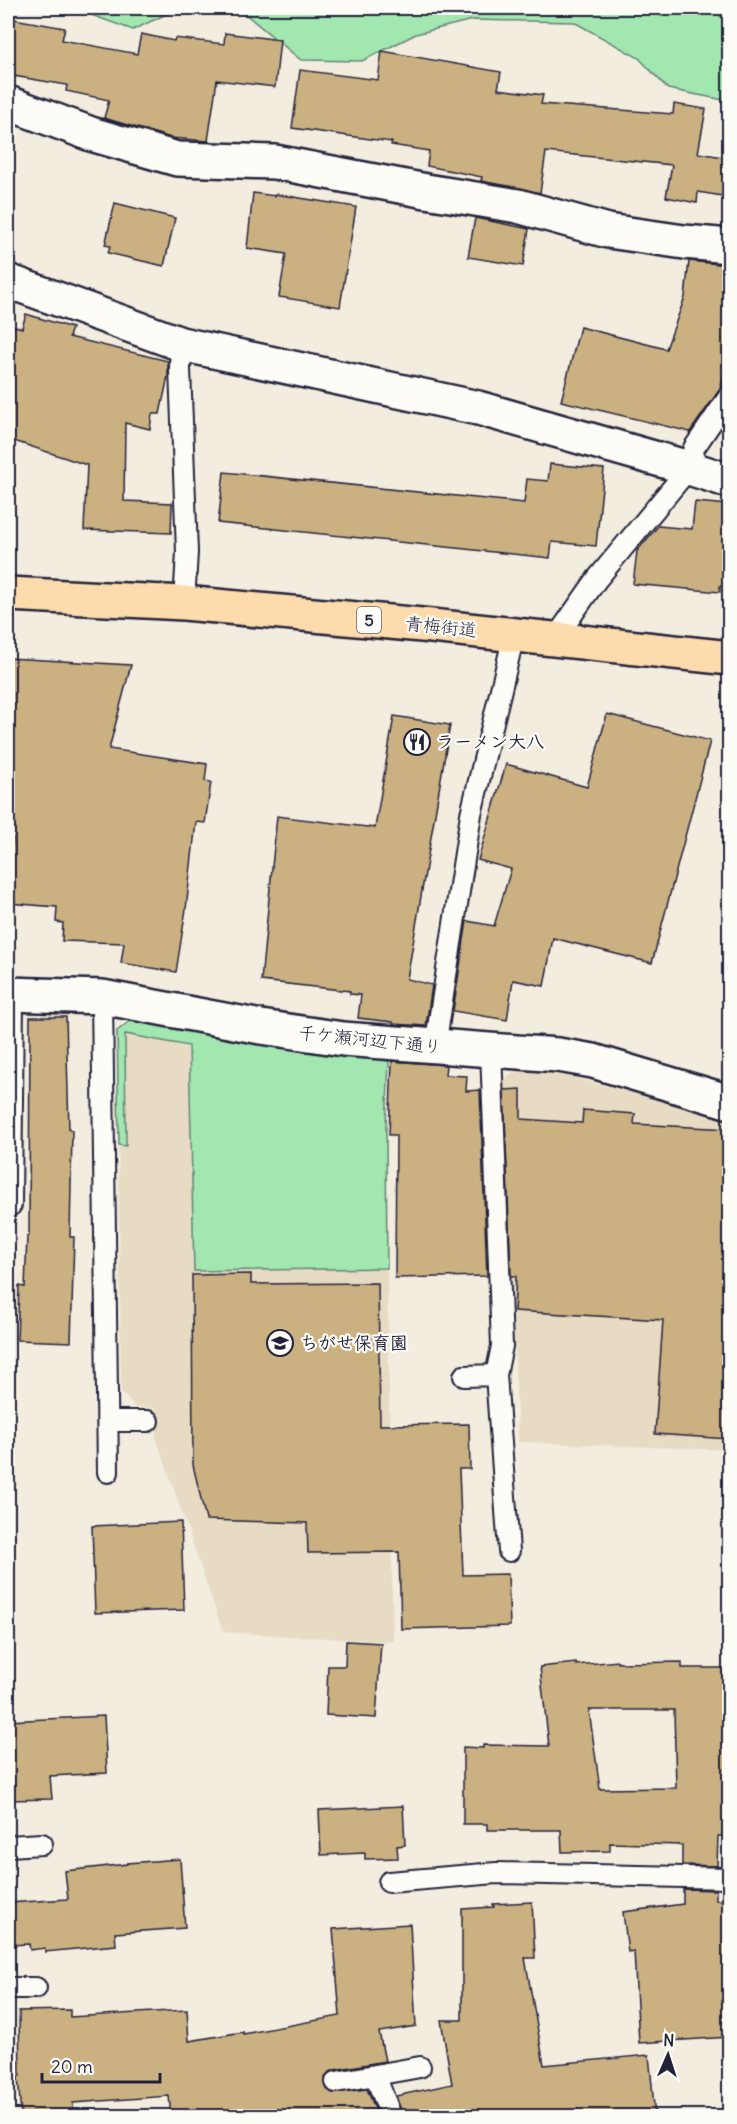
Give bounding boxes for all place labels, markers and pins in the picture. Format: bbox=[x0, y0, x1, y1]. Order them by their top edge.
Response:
restaurant icon: ラーメン大八 bbox=[402, 727, 432, 757]
place label: ラーメン大八 bbox=[436, 730, 544, 753]
school or university icon: ちがせ保育園 bbox=[265, 1328, 295, 1358]
place label: ちがせ保育園 bbox=[300, 1331, 408, 1354]

